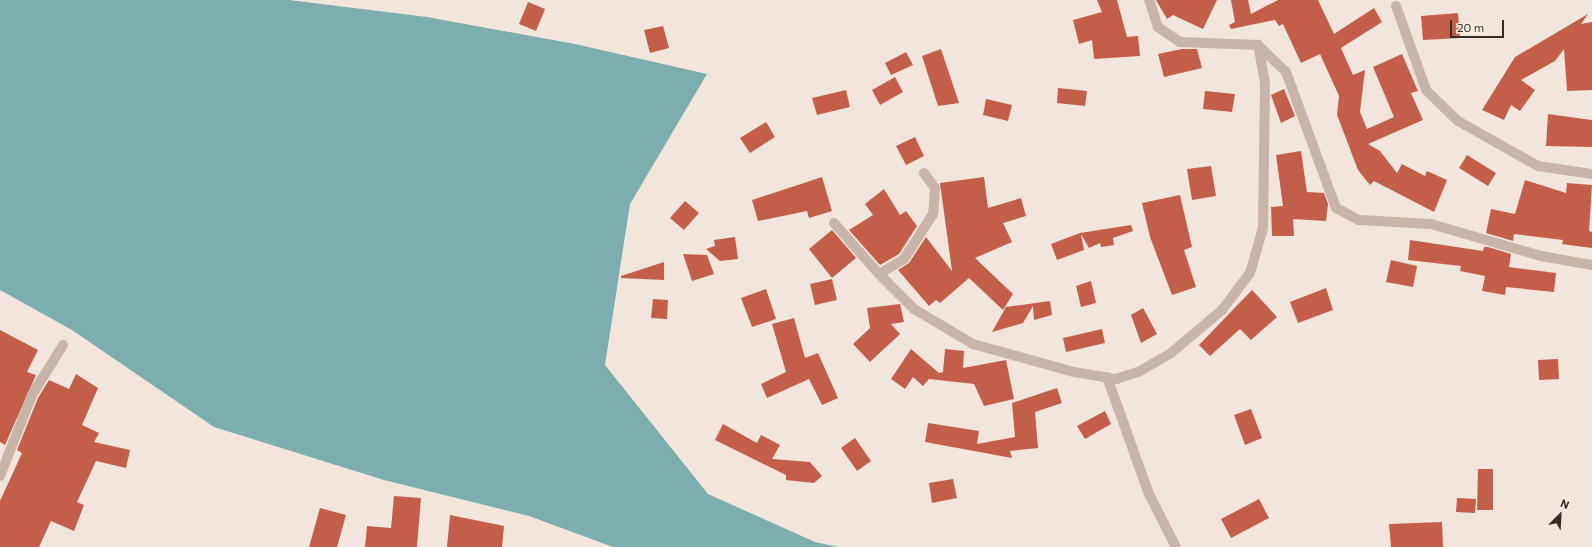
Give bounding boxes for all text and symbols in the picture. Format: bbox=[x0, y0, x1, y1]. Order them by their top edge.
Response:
scale bar bbox=[1452, 12, 1506, 38]
text: 20 m bbox=[1457, 20, 1484, 34]
north arrow bbox=[1540, 495, 1580, 535]
text: N bbox=[1559, 496, 1571, 511]

